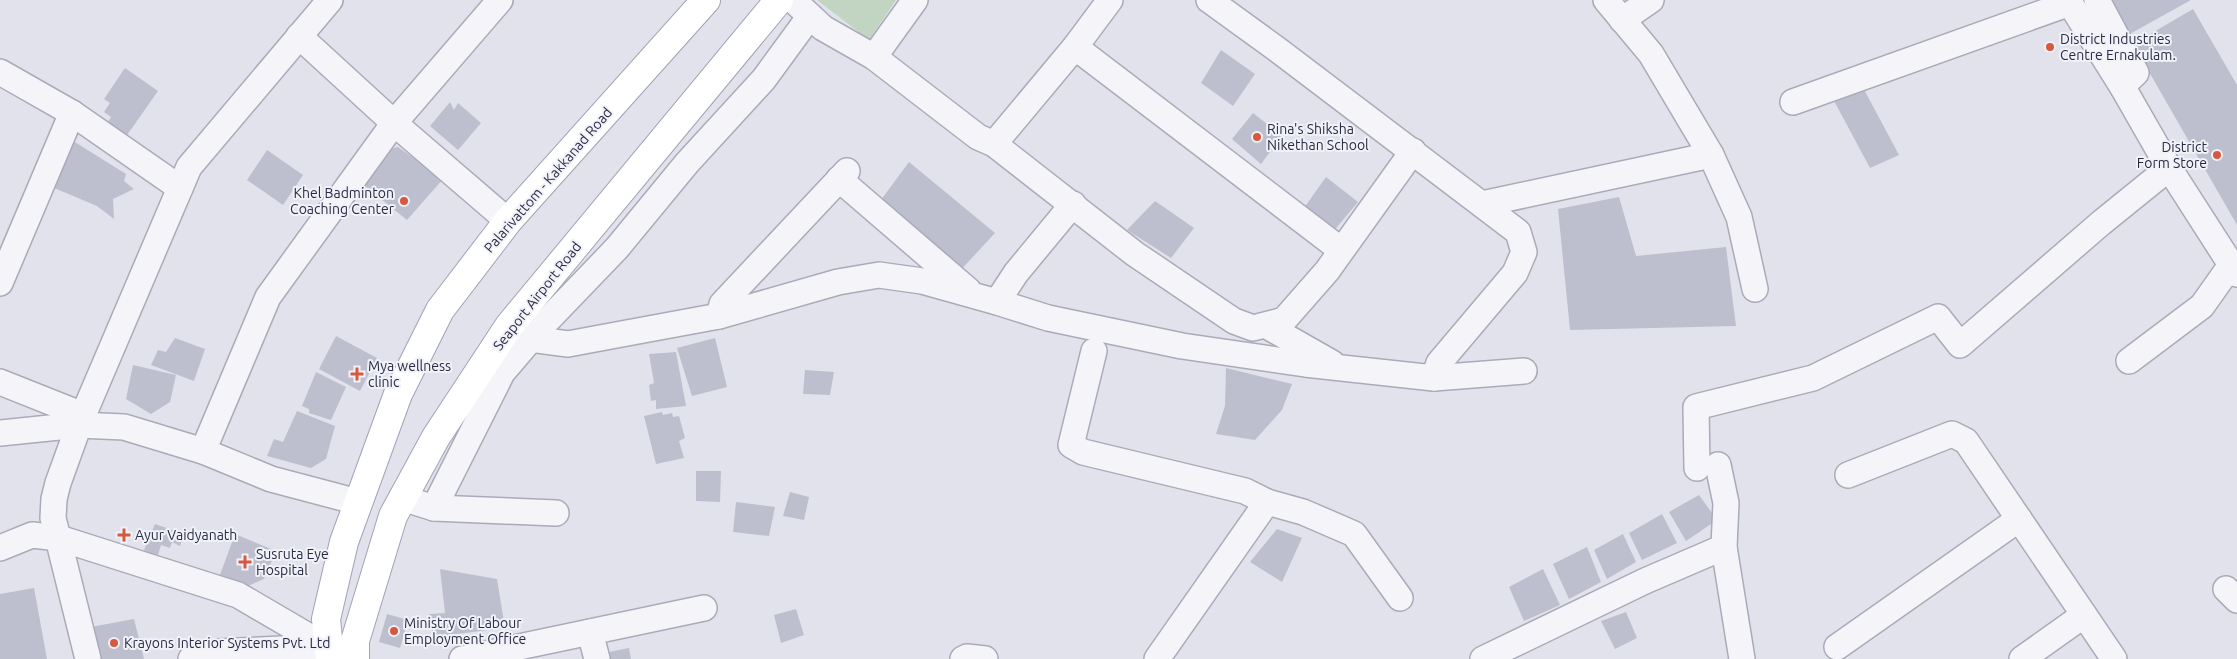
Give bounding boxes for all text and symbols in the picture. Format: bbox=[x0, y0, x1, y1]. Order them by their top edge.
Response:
place label: District Industries Centre Ernakulam. bbox=[2060, 31, 2176, 63]
marker: District Industries Centre Ernakulam. bbox=[2044, 41, 2056, 53]
street label: Palarivattom - Kakkanad Road bbox=[481, 104, 615, 256]
place label: Rina's Shiksha Nikethan School bbox=[1267, 121, 1369, 153]
marker: Rina's Shiksha Nikethan School bbox=[1251, 131, 1263, 143]
place label: District Form Store bbox=[2137, 139, 2207, 171]
marker: District Form Store bbox=[2211, 149, 2223, 161]
place label: Khel Badminton Coaching Center bbox=[290, 185, 395, 217]
marker: Khel Badminton Coaching Center bbox=[398, 195, 410, 207]
street label: Seaport Airport Road bbox=[490, 239, 584, 353]
place label: Mya wellness clinic bbox=[368, 358, 451, 390]
marker: Mya wellness clinic bbox=[350, 367, 364, 381]
place label: Ayur Vaidyanath bbox=[135, 527, 237, 543]
marker: Ayur Vaidyanath bbox=[117, 528, 131, 542]
place label: Susruta Eye Hospital bbox=[256, 546, 329, 578]
marker: Susruta Eye Hospital bbox=[238, 555, 252, 569]
place label: Ministry Of Labour Employment Office bbox=[404, 615, 526, 647]
marker: Ministry Of Labour Employment Office bbox=[388, 625, 400, 637]
place label: Krayons Interior Systems Pvt. Ltd bbox=[124, 635, 330, 651]
marker: Krayons Interior Systems Pvt. Ltd bbox=[108, 637, 120, 649]

